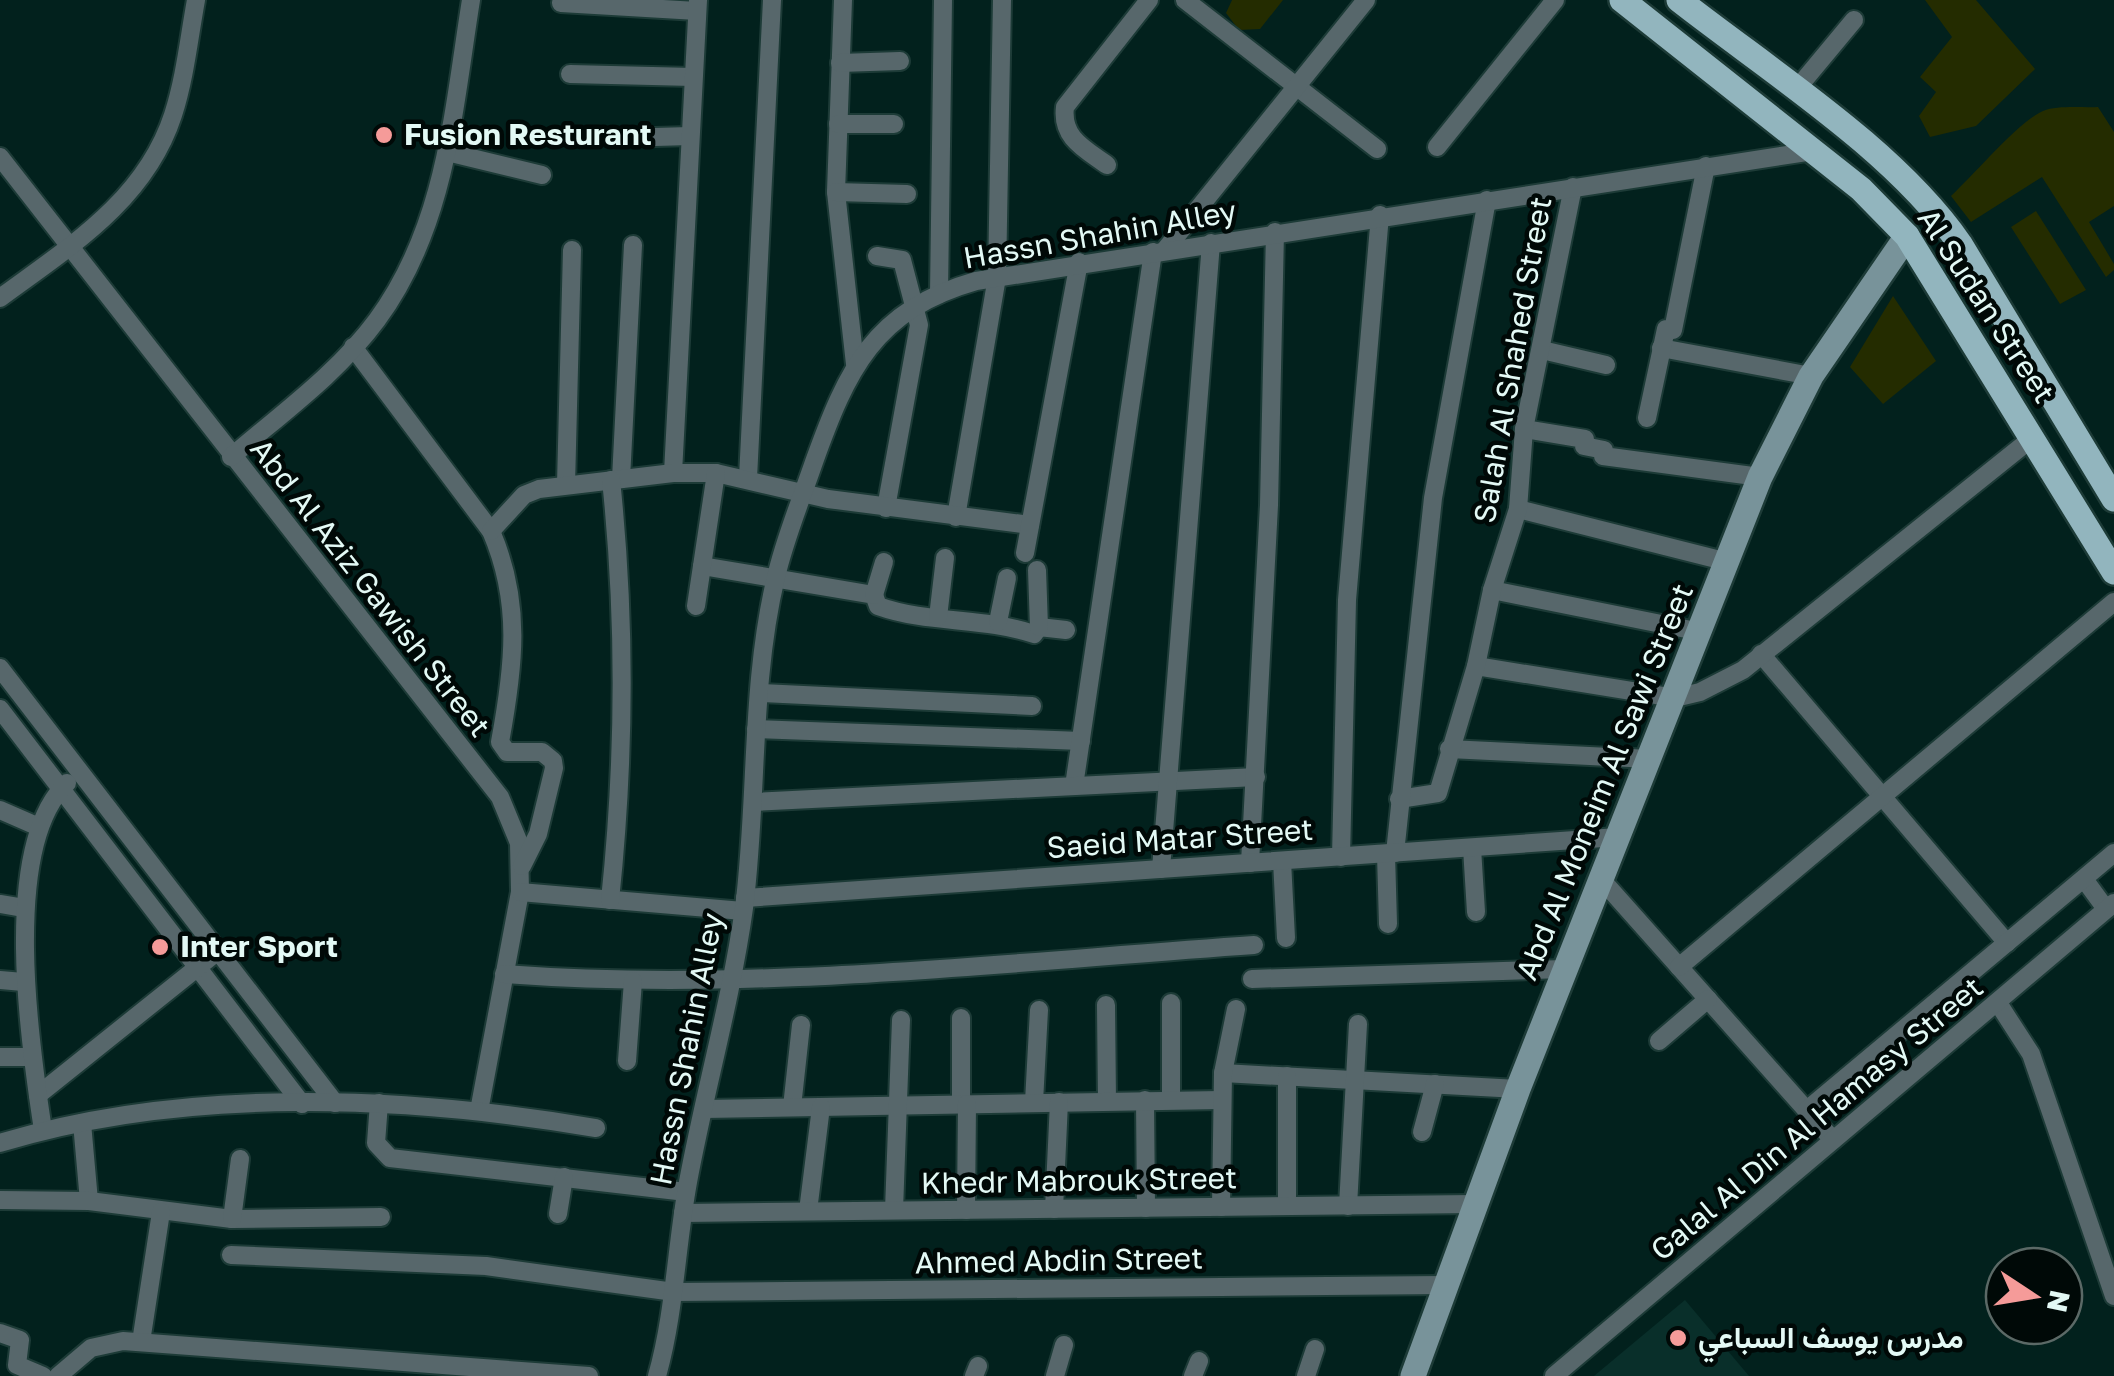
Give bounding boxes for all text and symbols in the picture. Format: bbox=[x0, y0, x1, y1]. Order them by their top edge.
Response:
place label: Fusion Resturant bbox=[404, 116, 652, 152]
marker: Fusion Resturant bbox=[373, 124, 395, 146]
street label: Hassn Shahin Alley bbox=[961, 192, 1239, 276]
street label: Salah Al Shahed Street bbox=[1466, 194, 1558, 526]
street label: Al Sudan Street bbox=[1911, 202, 2063, 409]
street label: Abd Al Aziz Gawish Street bbox=[243, 431, 498, 744]
street label: Abd Al Moneim Al Sawi Street bbox=[1508, 578, 1700, 985]
street label: Saeid Matar Street bbox=[1046, 811, 1314, 865]
street label: Hassn Shahin Alley bbox=[642, 909, 730, 1188]
place label: Inter Sport bbox=[180, 928, 338, 964]
marker: Inter Sport bbox=[149, 936, 171, 958]
street label: Galal Al Din Al Hamasy Street bbox=[1643, 969, 1990, 1268]
street label: Khedr Mabrouk Street bbox=[921, 1159, 1237, 1201]
street label: Ahmed Abdin Street bbox=[915, 1239, 1203, 1281]
north arrow bbox=[1984, 1246, 2084, 1346]
text: N bbox=[2041, 1287, 2077, 1315]
place label: مدرس يوسف السباعي bbox=[1698, 1319, 1964, 1363]
marker: مدرس يوسف السباعي bbox=[1667, 1327, 1689, 1349]

